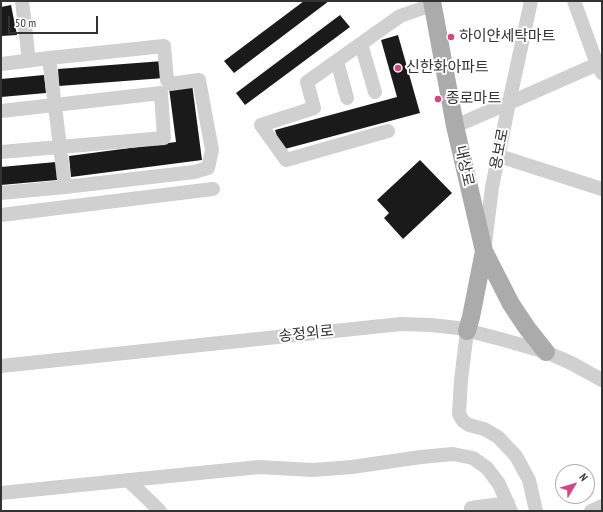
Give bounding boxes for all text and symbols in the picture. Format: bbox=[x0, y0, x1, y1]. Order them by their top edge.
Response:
scale bar bbox=[10, 8, 100, 34]
text: 50 m bbox=[15, 15, 36, 30]
place label: 하이얀세탁마트 bbox=[459, 28, 556, 46]
marker: 하이얀세탁마트 bbox=[446, 32, 456, 42]
place label: 신한화아파트 bbox=[406, 59, 489, 77]
marker: 신한화아파트 bbox=[393, 63, 403, 73]
place label: 종로마트 bbox=[446, 90, 501, 108]
marker: 종로마트 bbox=[433, 94, 443, 104]
street label: 용보로 bbox=[487, 127, 513, 171]
street label: 내상로 bbox=[451, 144, 477, 188]
street label: 송정외로 bbox=[278, 322, 334, 346]
north arrow bbox=[555, 464, 595, 504]
text: N bbox=[576, 471, 591, 484]

